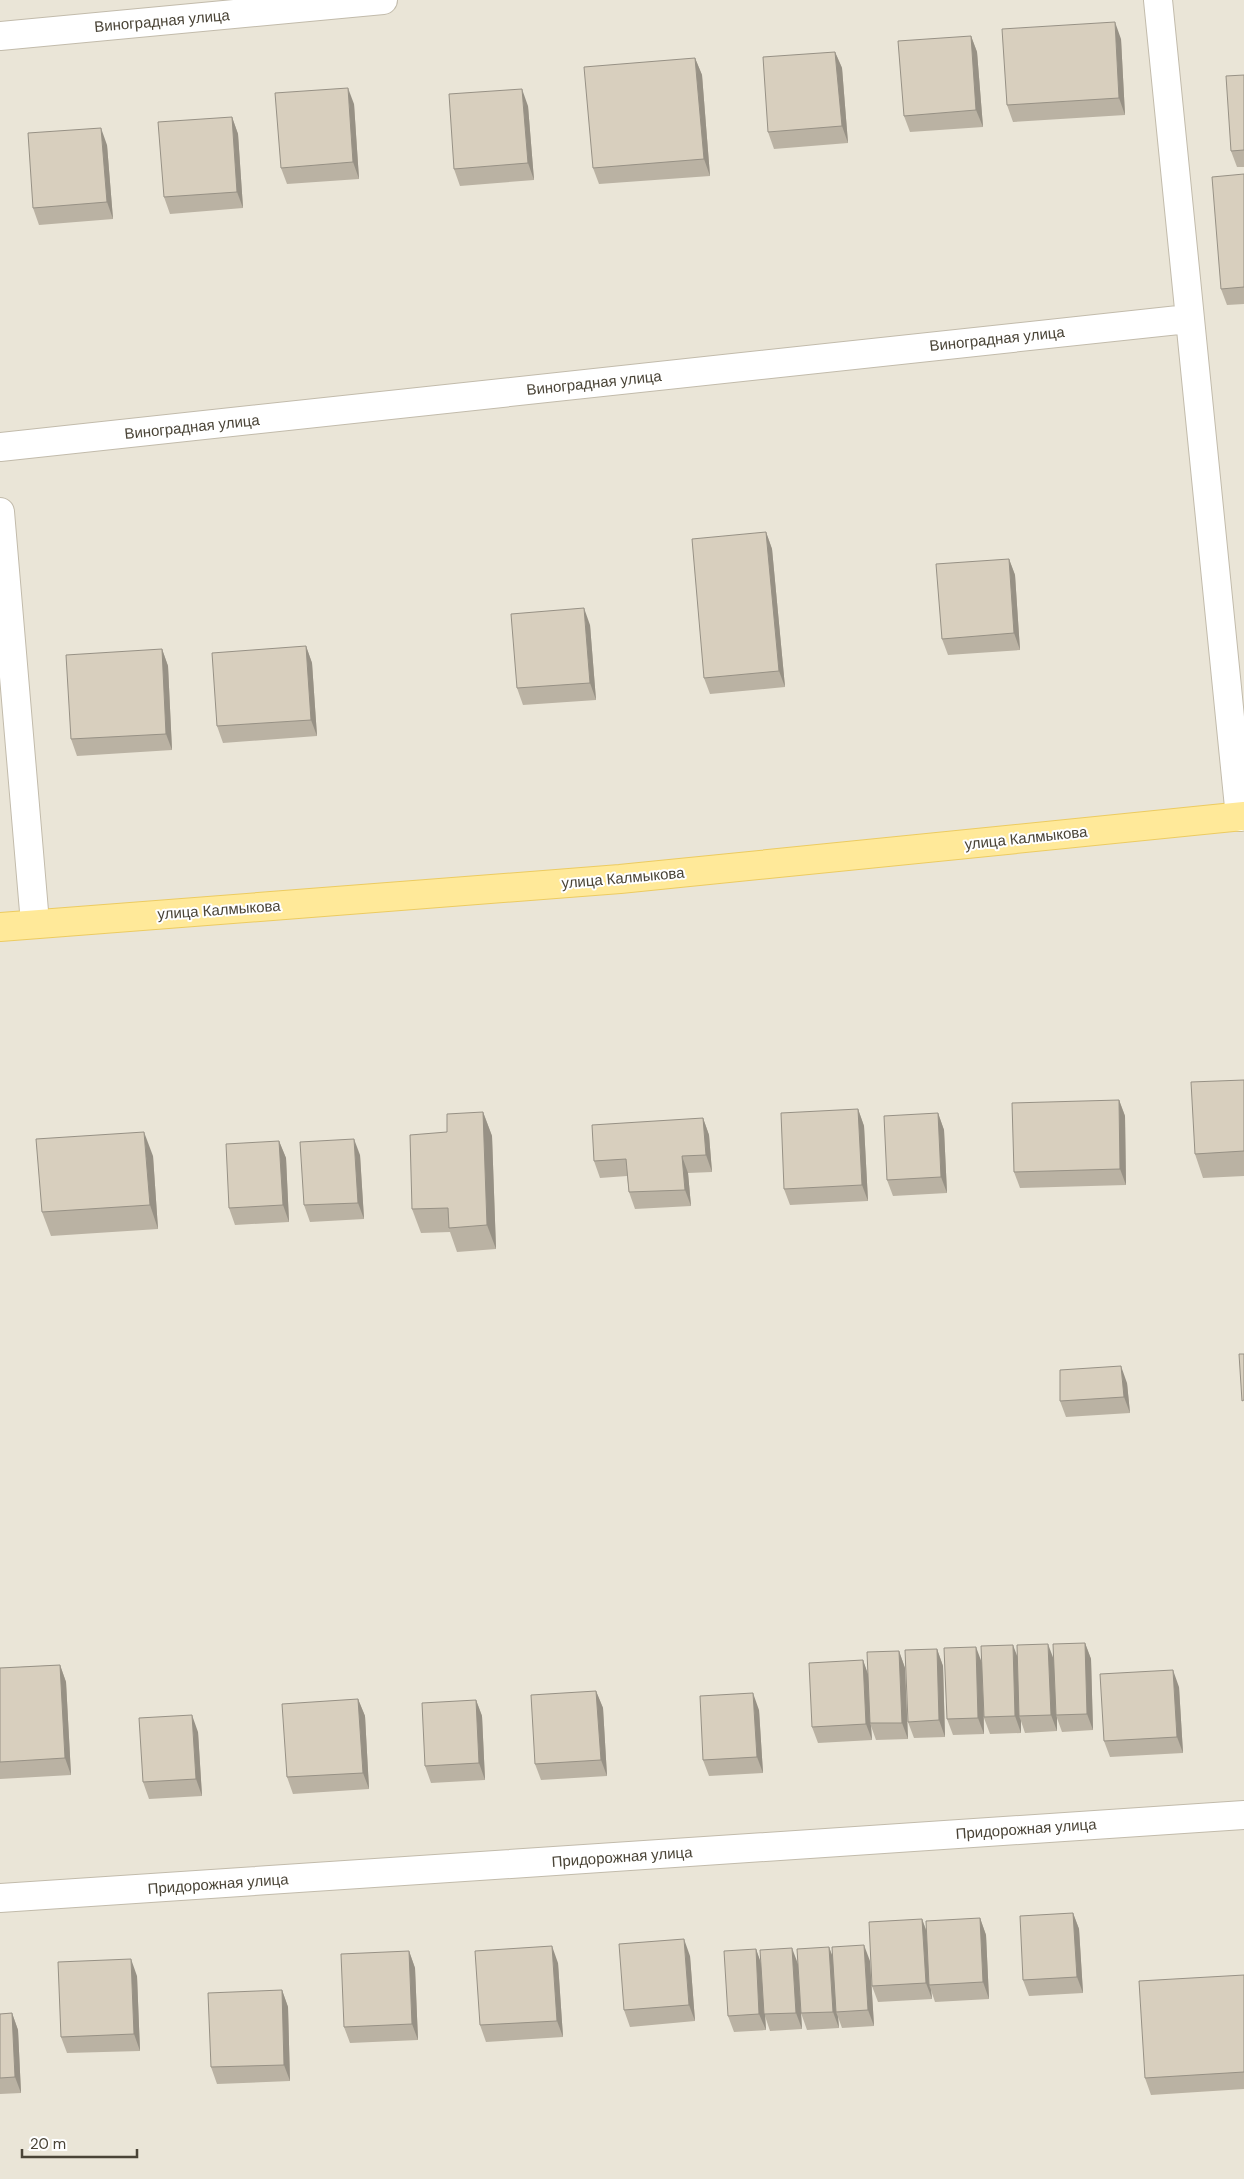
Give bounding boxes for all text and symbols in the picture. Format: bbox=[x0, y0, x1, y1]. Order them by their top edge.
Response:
street label: Виноградная улица bbox=[93, 5, 231, 37]
street label: Виноградная улица bbox=[928, 322, 1066, 356]
street label: Виноградная улица bbox=[525, 366, 663, 400]
street label: Виноградная улица bbox=[123, 410, 261, 444]
street label: улица Калмыкова bbox=[964, 822, 1089, 854]
street label: улица Калмыкова bbox=[561, 863, 686, 893]
street label: улица Калмыкова bbox=[157, 896, 282, 924]
street label: Придорожная улица bbox=[955, 1814, 1098, 1844]
street label: Придорожная улица bbox=[551, 1842, 694, 1872]
street label: Придорожная улица bbox=[147, 1869, 290, 1899]
scale bar bbox=[22, 2126, 138, 2158]
text: 20 m bbox=[30, 2134, 66, 2154]

